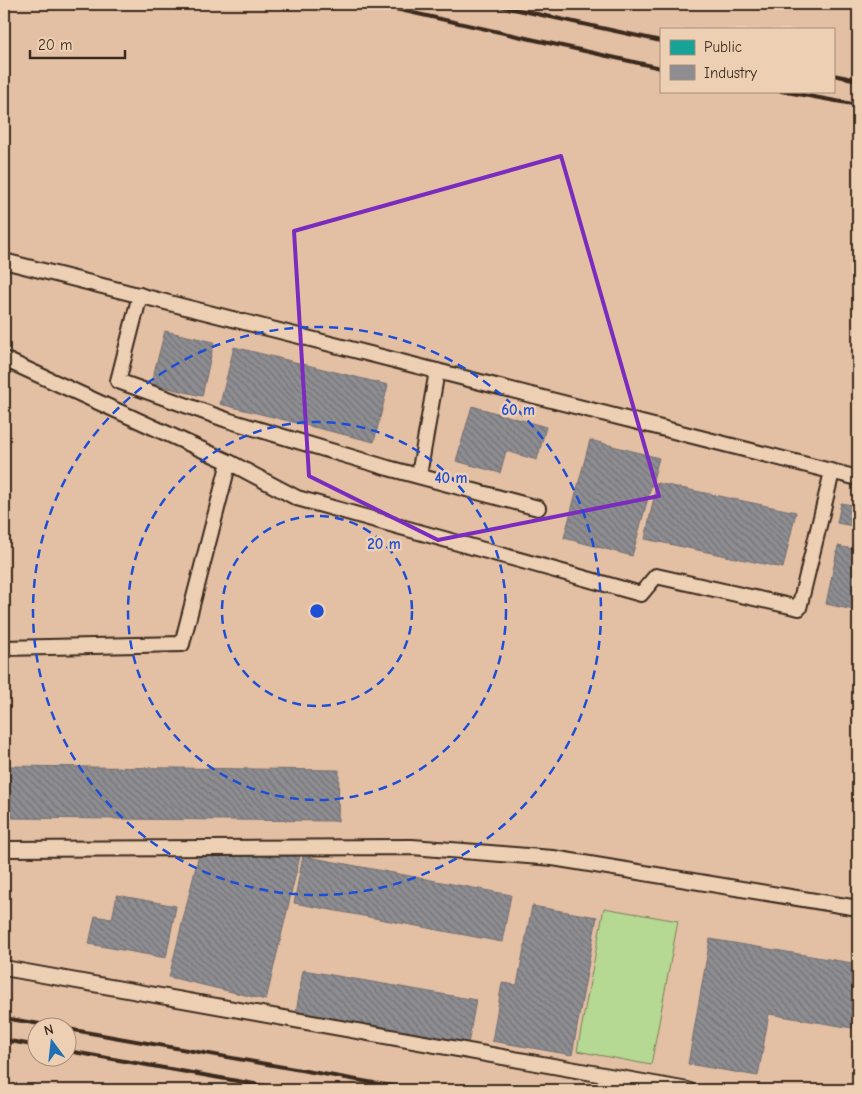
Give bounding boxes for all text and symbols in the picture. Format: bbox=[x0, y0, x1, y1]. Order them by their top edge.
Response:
scale bar bbox=[30, 28, 125, 60]
legend bbox=[660, 28, 834, 92]
text: 20 m bbox=[38, 36, 72, 54]
text: Public bbox=[704, 38, 742, 56]
text: Industry bbox=[704, 64, 757, 82]
text: 60 m bbox=[501, 401, 535, 419]
text: 40 m bbox=[435, 469, 468, 487]
text: 20 m bbox=[367, 535, 401, 553]
centre of rings bbox=[308, 602, 326, 620]
north arrow bbox=[28, 1016, 78, 1066]
text: N bbox=[42, 1021, 55, 1039]

